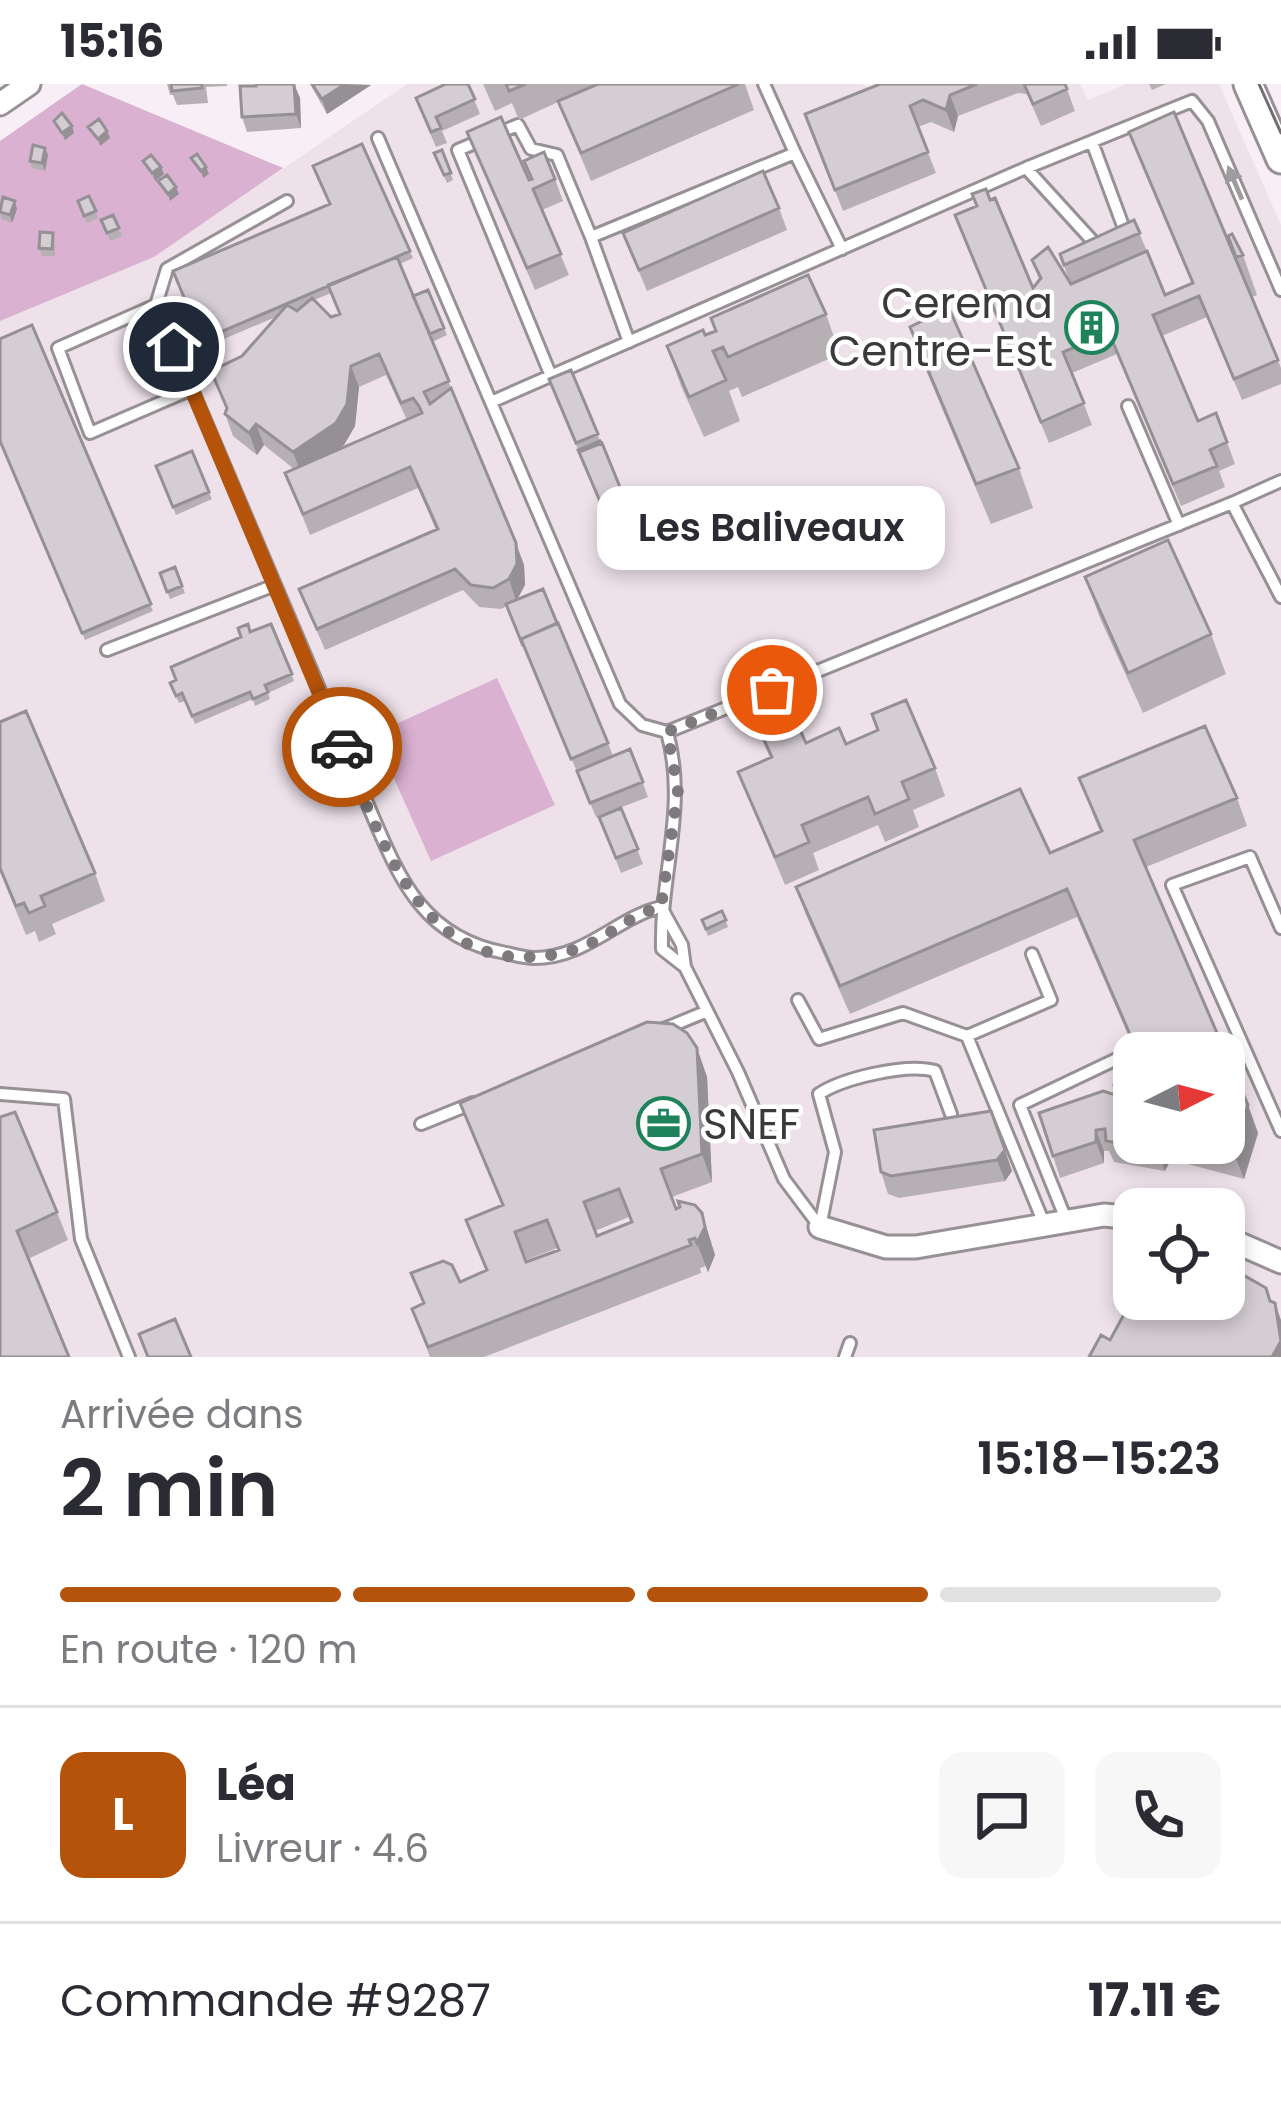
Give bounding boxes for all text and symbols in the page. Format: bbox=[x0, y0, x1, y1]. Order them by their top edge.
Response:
text: 15:16 bbox=[60, 10, 165, 73]
one-way arrow bbox=[1225, 164, 1244, 200]
place label: Cerema Centre-Est bbox=[829, 274, 1053, 381]
pin bbox=[123, 296, 225, 398]
building icon: Cerema Centre-Est bbox=[1064, 299, 1120, 355]
icon: home bbox=[141, 314, 207, 380]
callout: Les Baliveaux bbox=[598, 486, 946, 570]
text: Les Baliveaux bbox=[638, 500, 904, 555]
pin bbox=[721, 639, 823, 741]
icon: bag bbox=[739, 657, 805, 723]
courier bbox=[282, 687, 402, 807]
icon: car bbox=[309, 714, 375, 780]
north arrow bbox=[1113, 1032, 1245, 1164]
map controls bbox=[1113, 1032, 1245, 1320]
place label: SNEF bbox=[703, 1095, 800, 1154]
office icon: SNEF bbox=[636, 1096, 692, 1152]
button: locate bbox=[1113, 1188, 1245, 1320]
text: Arrivée dans bbox=[60, 1387, 304, 1442]
text: 15:18–15:23 bbox=[977, 1427, 1221, 1490]
text: 2 min bbox=[60, 1434, 278, 1543]
text: En route · 120 m bbox=[60, 1622, 357, 1677]
button: chat bbox=[939, 1752, 1065, 1878]
button: phone bbox=[1095, 1752, 1221, 1878]
text: Léa bbox=[216, 1753, 296, 1816]
text: L bbox=[112, 1783, 134, 1846]
text: Livreur · 4.6 bbox=[216, 1821, 429, 1876]
text: Commande #9287 bbox=[60, 1969, 491, 2032]
text: 17.11 € bbox=[1088, 1969, 1221, 2032]

